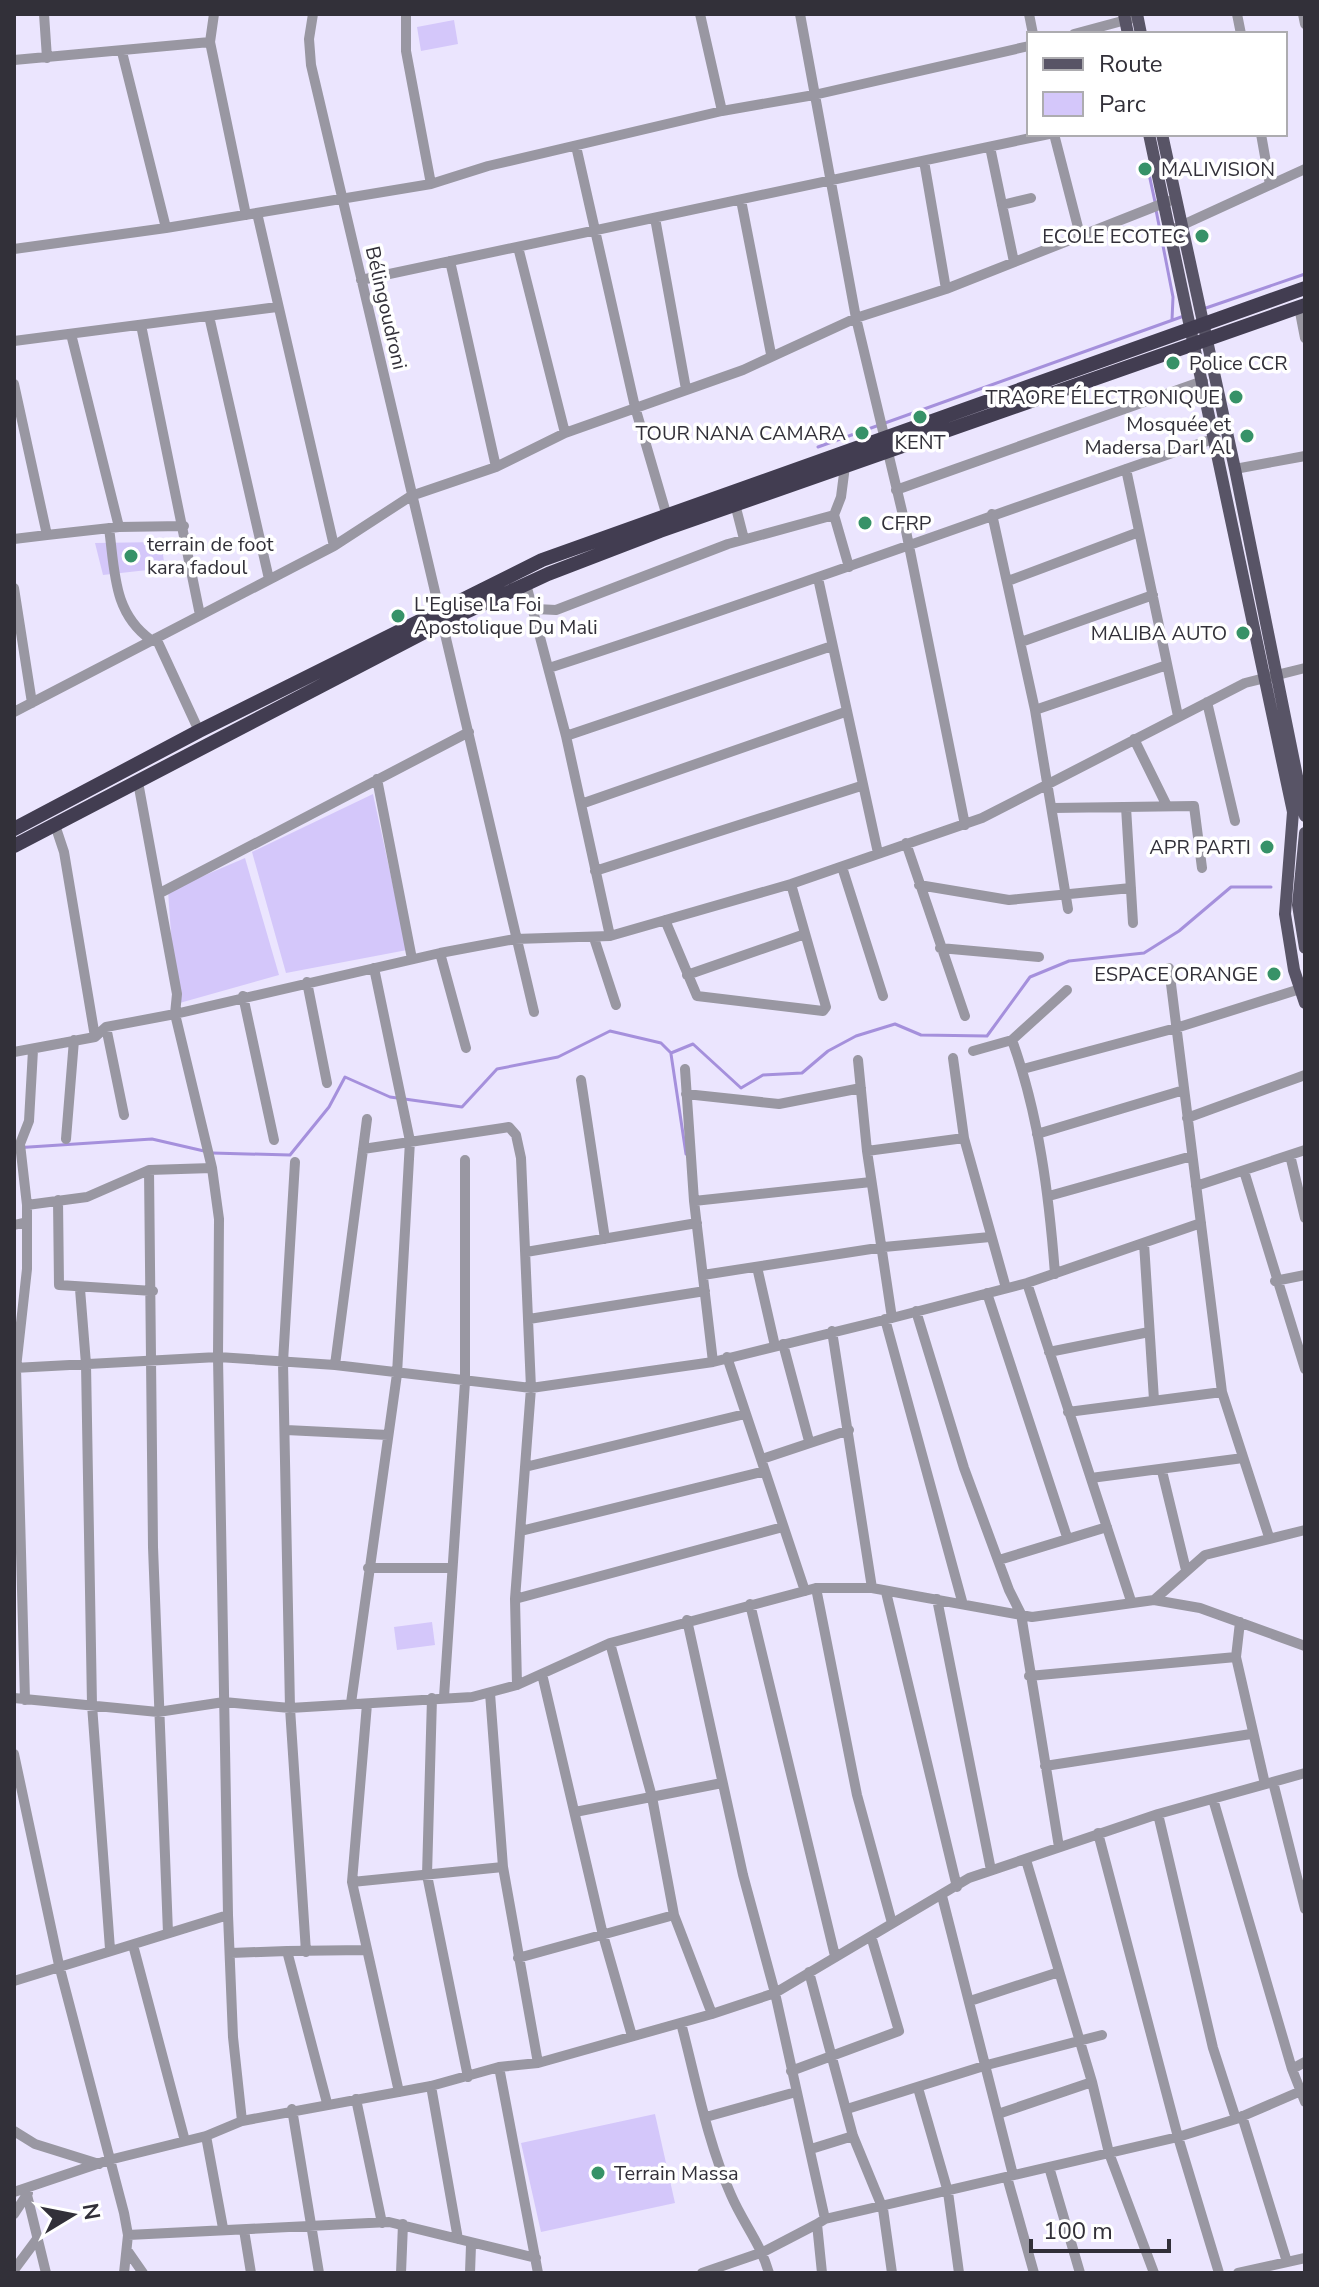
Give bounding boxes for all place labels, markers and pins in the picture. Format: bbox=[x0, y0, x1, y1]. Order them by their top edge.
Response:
place label: MALIVISION bbox=[1161, 156, 1275, 183]
marker: MALIVISION bbox=[1136, 160, 1154, 178]
place label: ECOLE ECOTEC bbox=[1042, 223, 1186, 250]
marker: ECOLE ECOTEC bbox=[1193, 227, 1211, 245]
place label: Police CCR bbox=[1189, 350, 1288, 377]
marker: Police CCR bbox=[1164, 354, 1182, 372]
place label: TRAORE ÉLECTRONIQUE bbox=[985, 384, 1220, 411]
marker: TRAORE ÉLECTRONIQUE bbox=[1227, 388, 1245, 406]
marker: KENT bbox=[911, 408, 929, 426]
place label: Mosquée et Madersa Darl Al bbox=[1084, 411, 1232, 461]
place label: TOUR NANA CAMARA bbox=[635, 420, 846, 447]
marker: TOUR NANA CAMARA bbox=[853, 424, 871, 442]
marker: Mosquée et Madersa Darl Al bbox=[1238, 427, 1256, 445]
place label: KENT bbox=[895, 429, 946, 456]
place label: CFRP bbox=[881, 510, 932, 537]
marker: CFRP bbox=[856, 514, 874, 532]
place label: terrain de foot kara fadoul bbox=[147, 531, 274, 581]
marker: terrain de foot kara fadoul bbox=[122, 547, 140, 565]
place label: L'Eglise La Foi Apostolique Du Mali bbox=[414, 591, 598, 641]
marker: L'Eglise La Foi Apostolique Du Mali bbox=[389, 607, 407, 625]
place label: MALIBA AUTO bbox=[1091, 620, 1227, 647]
marker: MALIBA AUTO bbox=[1234, 624, 1252, 642]
place label: APR PARTI bbox=[1149, 834, 1251, 861]
marker: APR PARTI bbox=[1258, 838, 1276, 856]
place label: ESPACE ORANGE bbox=[1094, 961, 1258, 988]
marker: ESPACE ORANGE bbox=[1265, 965, 1283, 983]
place label: Terrain Massa bbox=[614, 2160, 739, 2187]
marker: Terrain Massa bbox=[589, 2164, 607, 2182]

